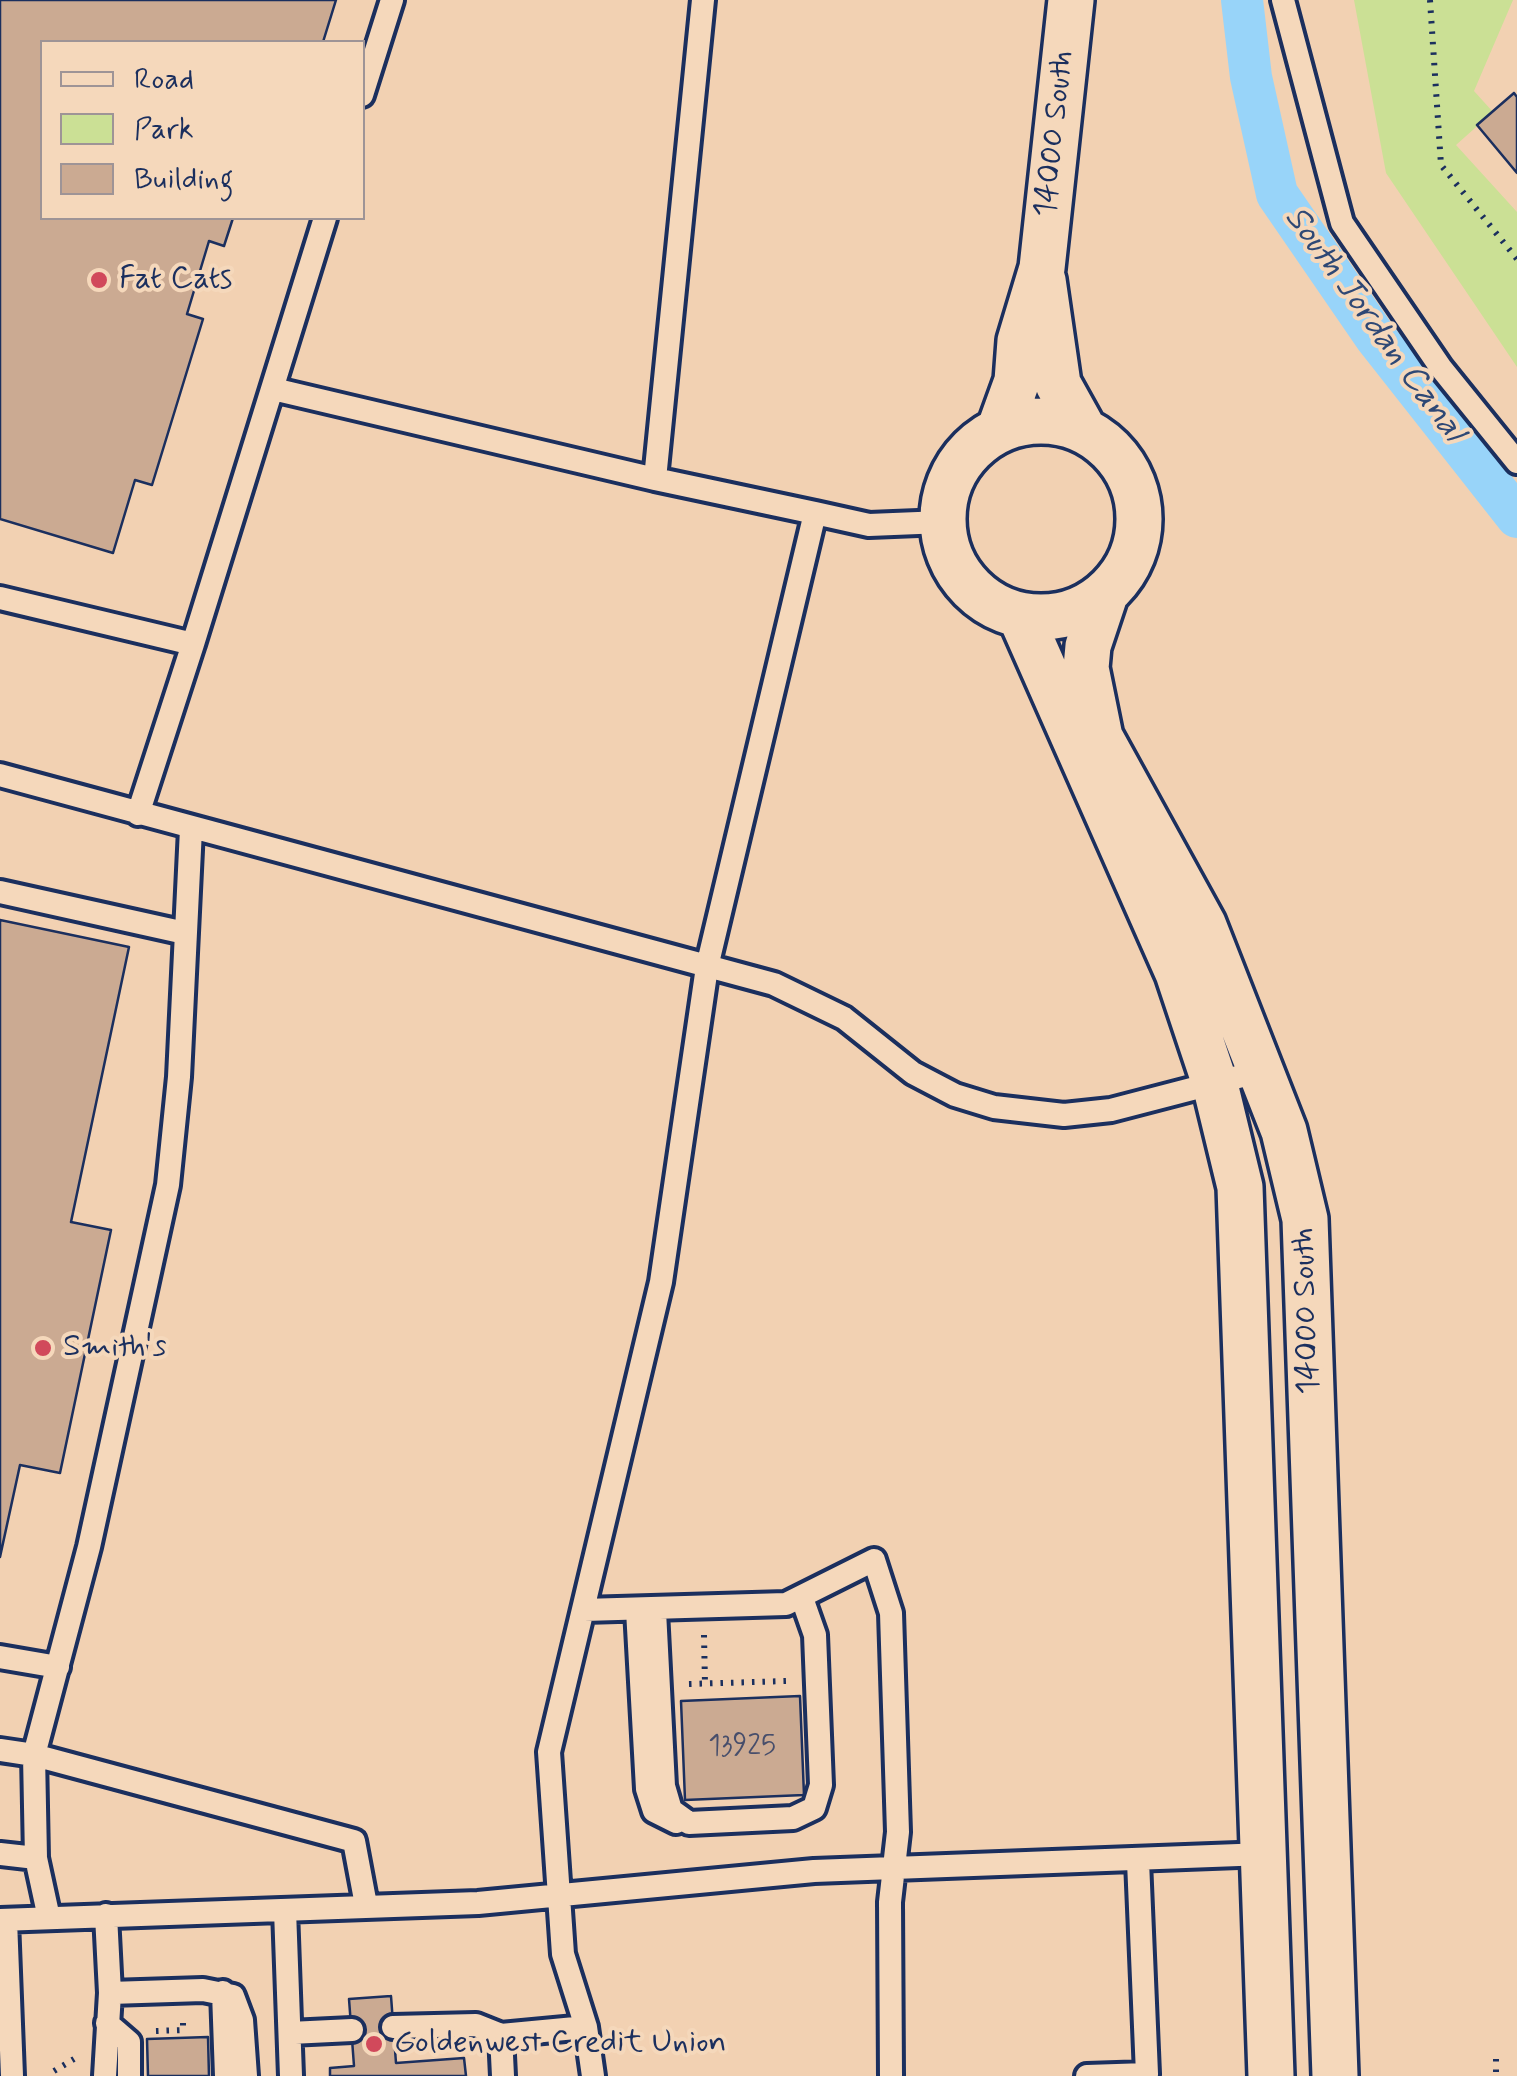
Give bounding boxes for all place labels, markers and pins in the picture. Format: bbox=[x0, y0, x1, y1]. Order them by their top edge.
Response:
place label: Fat Cats bbox=[119, 261, 232, 299]
marker: Fat Cats bbox=[88, 269, 110, 291]
place label: Smith's bbox=[63, 1329, 167, 1367]
marker: Smith's bbox=[32, 1337, 54, 1359]
place label: Goldenwest Credit Union bbox=[394, 2025, 727, 2063]
marker: Goldenwest Credit Union bbox=[363, 2033, 385, 2055]

